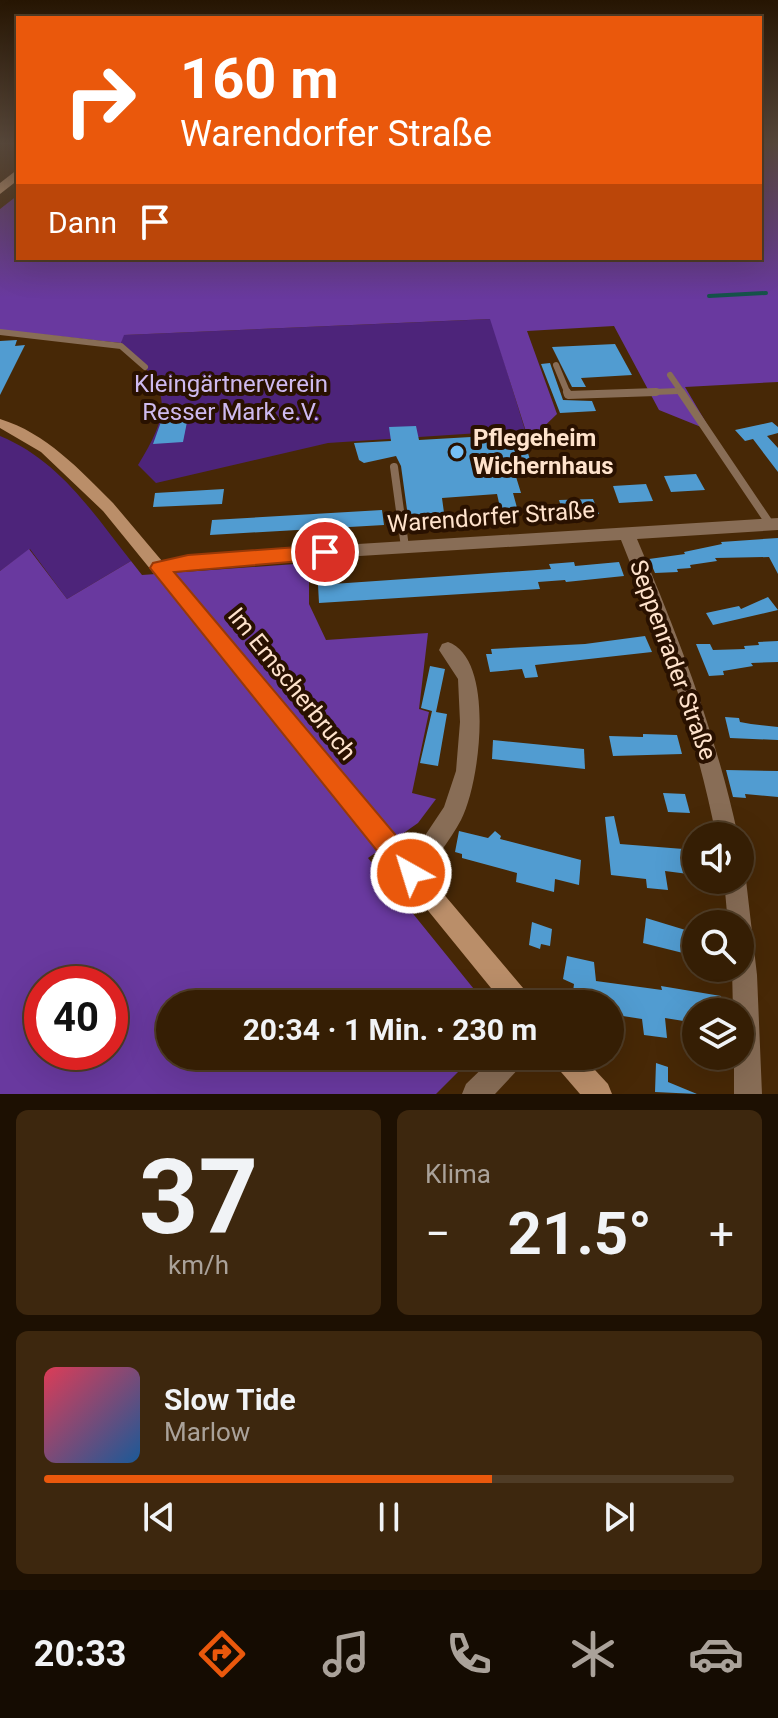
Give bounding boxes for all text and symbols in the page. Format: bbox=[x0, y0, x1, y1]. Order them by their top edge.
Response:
text: 160 m bbox=[180, 46, 339, 112]
icon: right bbox=[48, 48, 152, 152]
text: Warendorfer Straße bbox=[180, 113, 492, 155]
icon: arrive bbox=[133, 200, 177, 244]
text: Dann bbox=[48, 205, 117, 240]
park label: Kleingärtnerverein Resser Mark e.V. bbox=[134, 370, 328, 426]
place label: Pflegeheim Wichernhaus bbox=[473, 424, 614, 480]
marker: Pflegeheim Wichernhaus bbox=[448, 443, 466, 461]
street label: Warendorfer Straße bbox=[386, 496, 596, 538]
pin bbox=[291, 518, 359, 586]
icon: arrive bbox=[303, 530, 347, 574]
street label: Seppenrader Straße bbox=[624, 556, 722, 764]
street label: Im Emscherbruch bbox=[222, 602, 362, 766]
map controls bbox=[682, 822, 754, 1070]
button: sound bbox=[682, 822, 754, 894]
position arrow bbox=[369, 831, 453, 915]
button: search bbox=[682, 910, 754, 982]
speed limit sign: 40 bbox=[24, 966, 128, 1070]
button: layers bbox=[682, 998, 754, 1070]
text: 20:34 · 1 Min. · 230 m bbox=[243, 1012, 537, 1047]
text: 37 bbox=[139, 1137, 258, 1258]
text: Klima bbox=[425, 1159, 491, 1189]
text: 21.5° bbox=[508, 1198, 652, 1269]
text: − bbox=[425, 1208, 450, 1260]
text: + bbox=[709, 1208, 734, 1260]
text: km/h bbox=[168, 1250, 229, 1280]
text: Slow Tide bbox=[164, 1382, 296, 1417]
text: Marlow bbox=[164, 1417, 250, 1447]
icon: previous bbox=[137, 1495, 181, 1539]
icon: pause bbox=[367, 1495, 411, 1539]
icon: next bbox=[597, 1495, 641, 1539]
icon: directions bbox=[194, 1626, 250, 1682]
icon: music bbox=[318, 1626, 374, 1682]
icon: phone bbox=[441, 1626, 497, 1682]
icon: climate bbox=[565, 1626, 621, 1682]
icon: car bbox=[688, 1626, 744, 1682]
text: 20:33 bbox=[34, 1633, 127, 1675]

